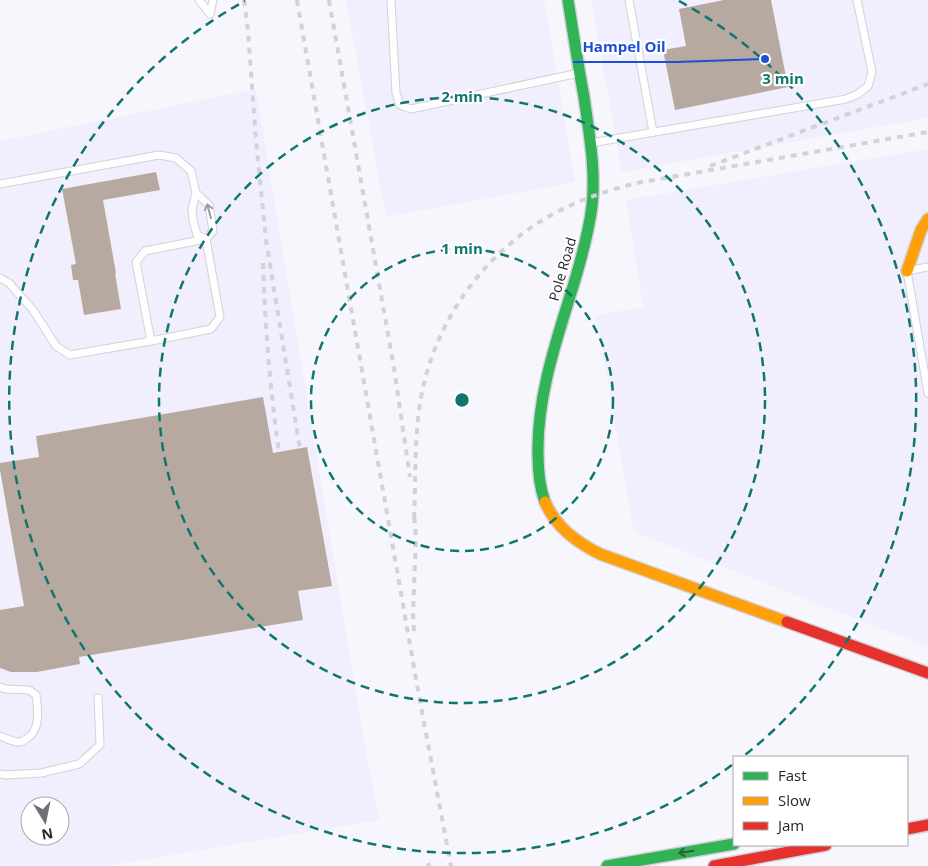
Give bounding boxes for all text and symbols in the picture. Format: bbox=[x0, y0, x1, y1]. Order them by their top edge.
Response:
callout: Hampel Oil bbox=[573, 32, 676, 62]
text: Hampel Oil bbox=[582, 36, 666, 56]
text: 3 min bbox=[762, 68, 804, 88]
text: 2 min bbox=[441, 86, 483, 106]
one-way arrow bbox=[204, 203, 214, 219]
street label: Pole Road bbox=[544, 235, 580, 303]
text: 1 min bbox=[441, 238, 483, 258]
centre of rings bbox=[453, 391, 471, 409]
legend bbox=[733, 756, 908, 846]
text: Fast bbox=[778, 765, 807, 785]
text: Slow bbox=[778, 790, 811, 810]
north arrow bbox=[20, 796, 70, 846]
text: Jam bbox=[776, 815, 804, 835]
text: N bbox=[40, 824, 55, 845]
one-way arrow bbox=[679, 848, 695, 858]

